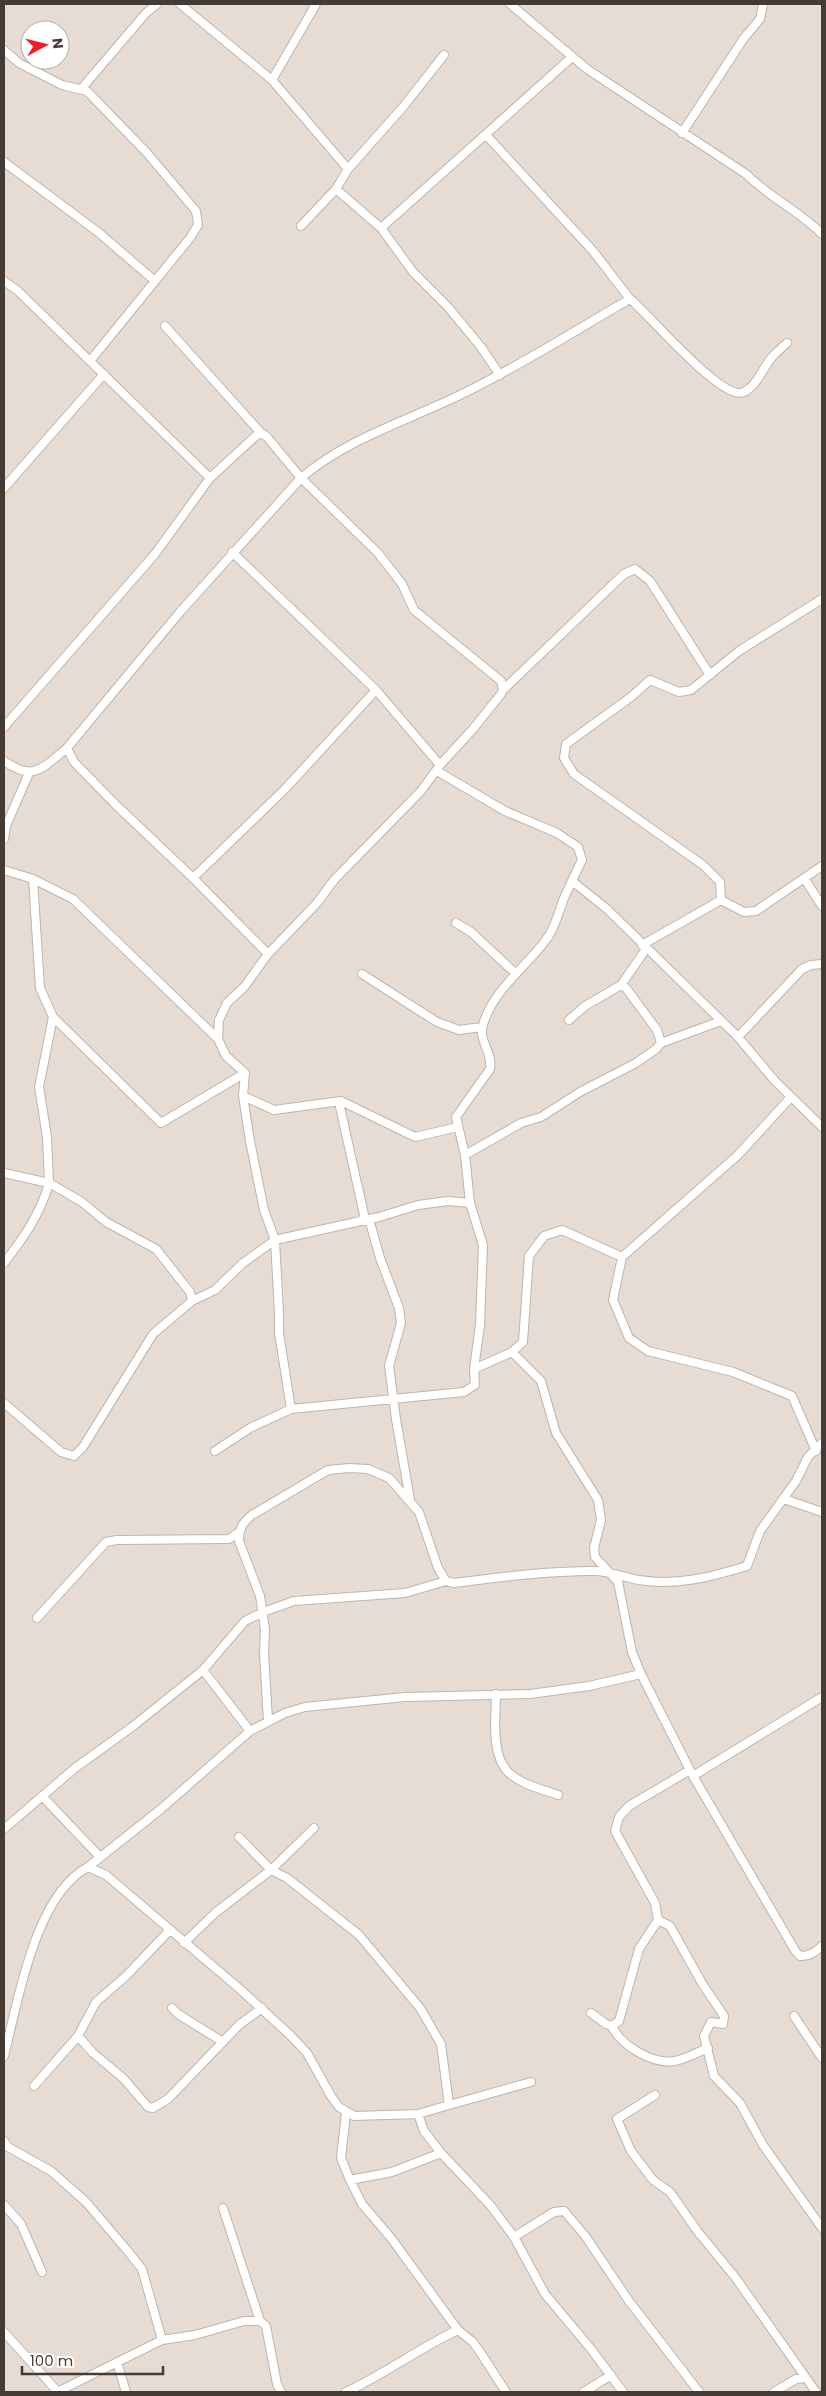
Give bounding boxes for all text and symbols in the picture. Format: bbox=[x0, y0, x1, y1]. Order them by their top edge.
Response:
north arrow bbox=[20, 20, 70, 70]
text: N bbox=[47, 37, 68, 50]
scale bar bbox=[22, 2344, 164, 2376]
text: 100 m bbox=[30, 2350, 73, 2371]

